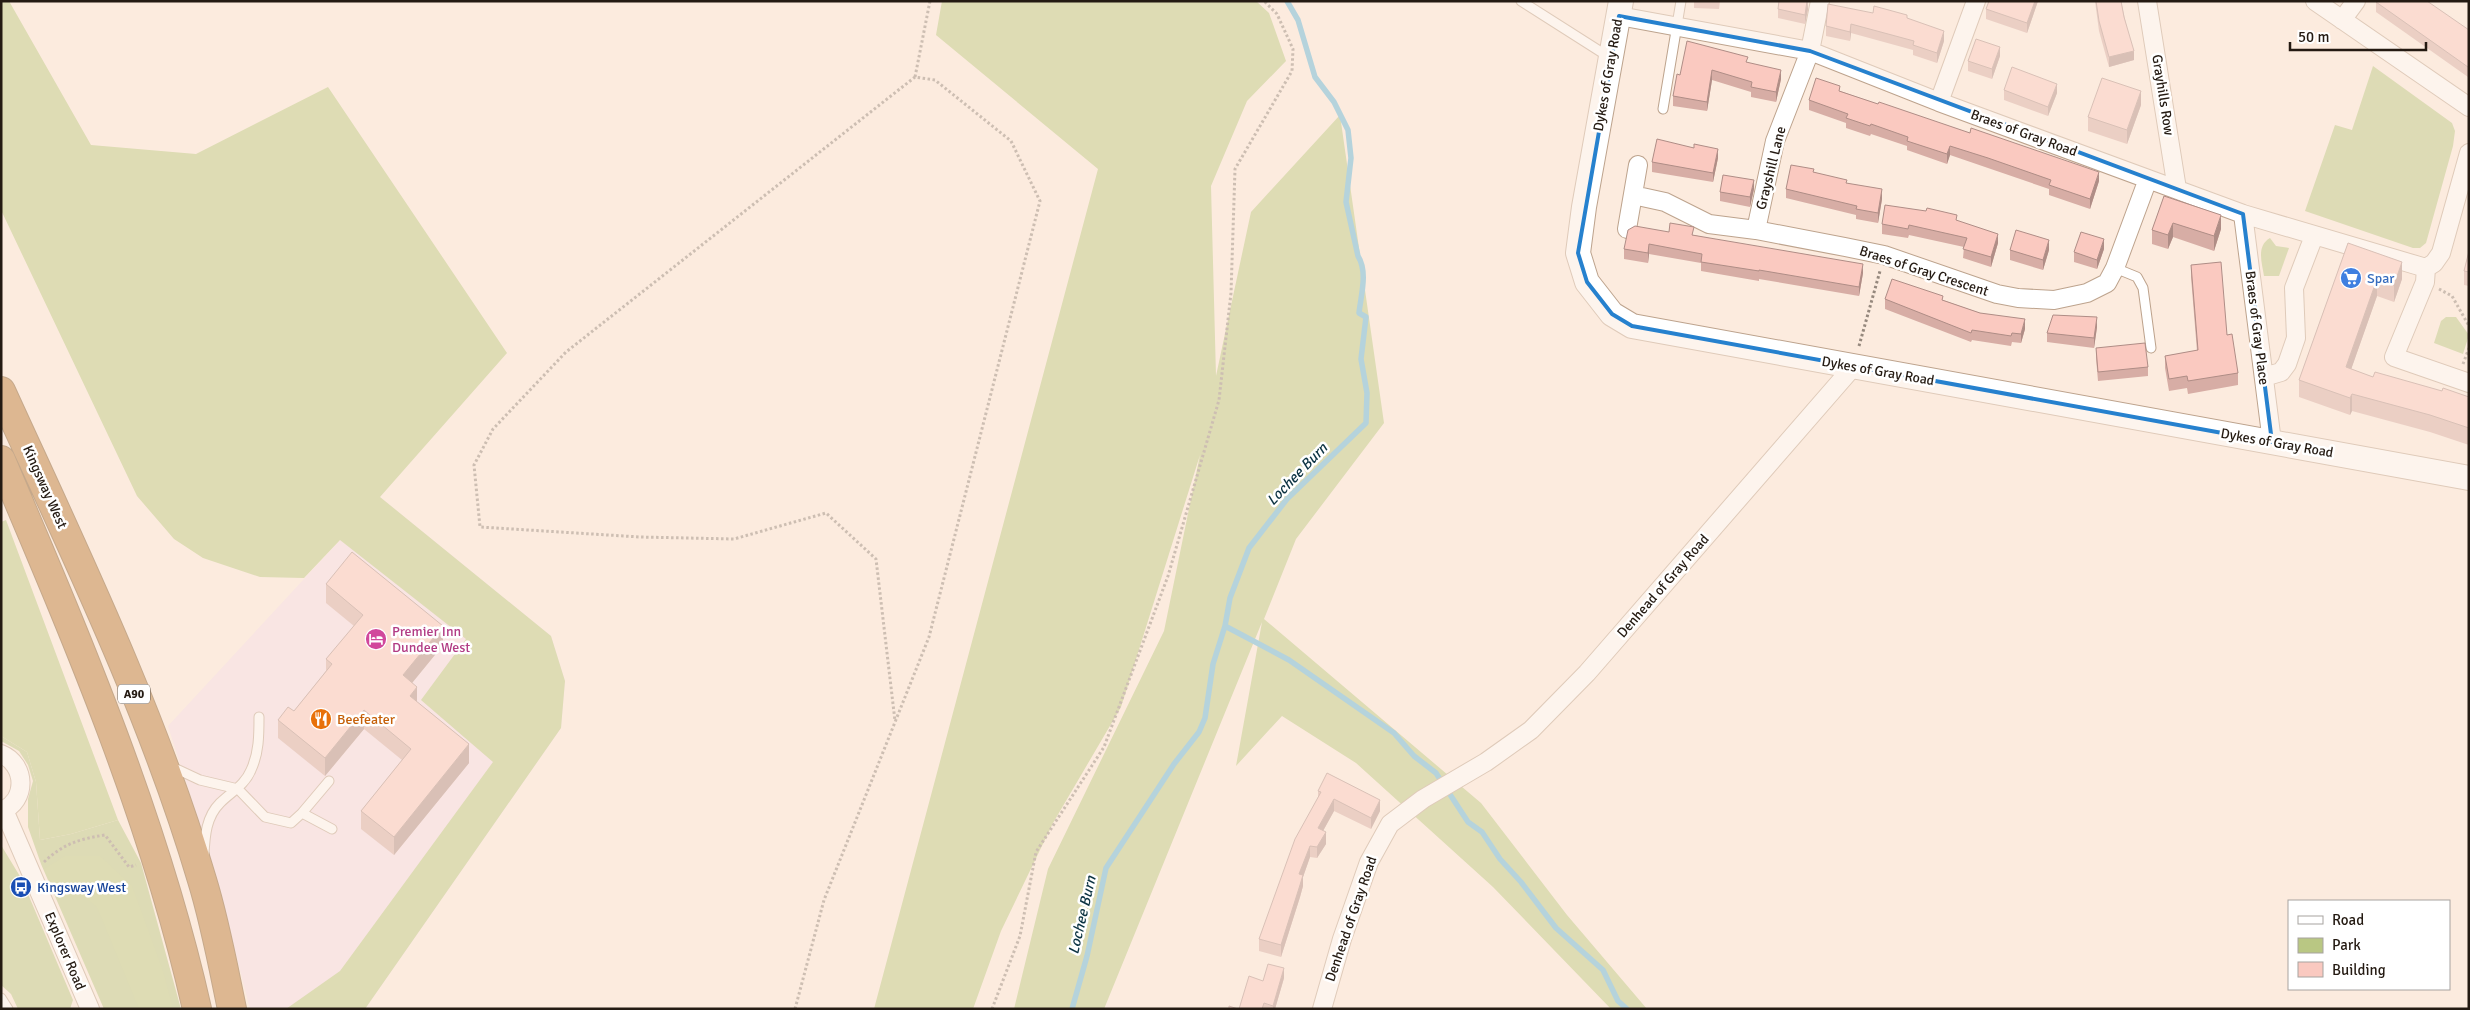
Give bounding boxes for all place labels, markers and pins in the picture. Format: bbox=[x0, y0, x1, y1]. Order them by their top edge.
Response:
supermarket icon: Spar bbox=[2339, 266, 2363, 290]
place label: Spar bbox=[2367, 270, 2395, 287]
place label: Premier Inn Dundee West bbox=[392, 623, 470, 656]
hotel icon: Premier Inn Dundee West bbox=[364, 627, 388, 651]
restaurant icon: Beefeater bbox=[309, 707, 333, 731]
place label: Beefeater bbox=[337, 711, 396, 728]
bus stop icon: Kingsway West bbox=[9, 875, 33, 899]
place label: Kingsway West bbox=[37, 879, 126, 896]

